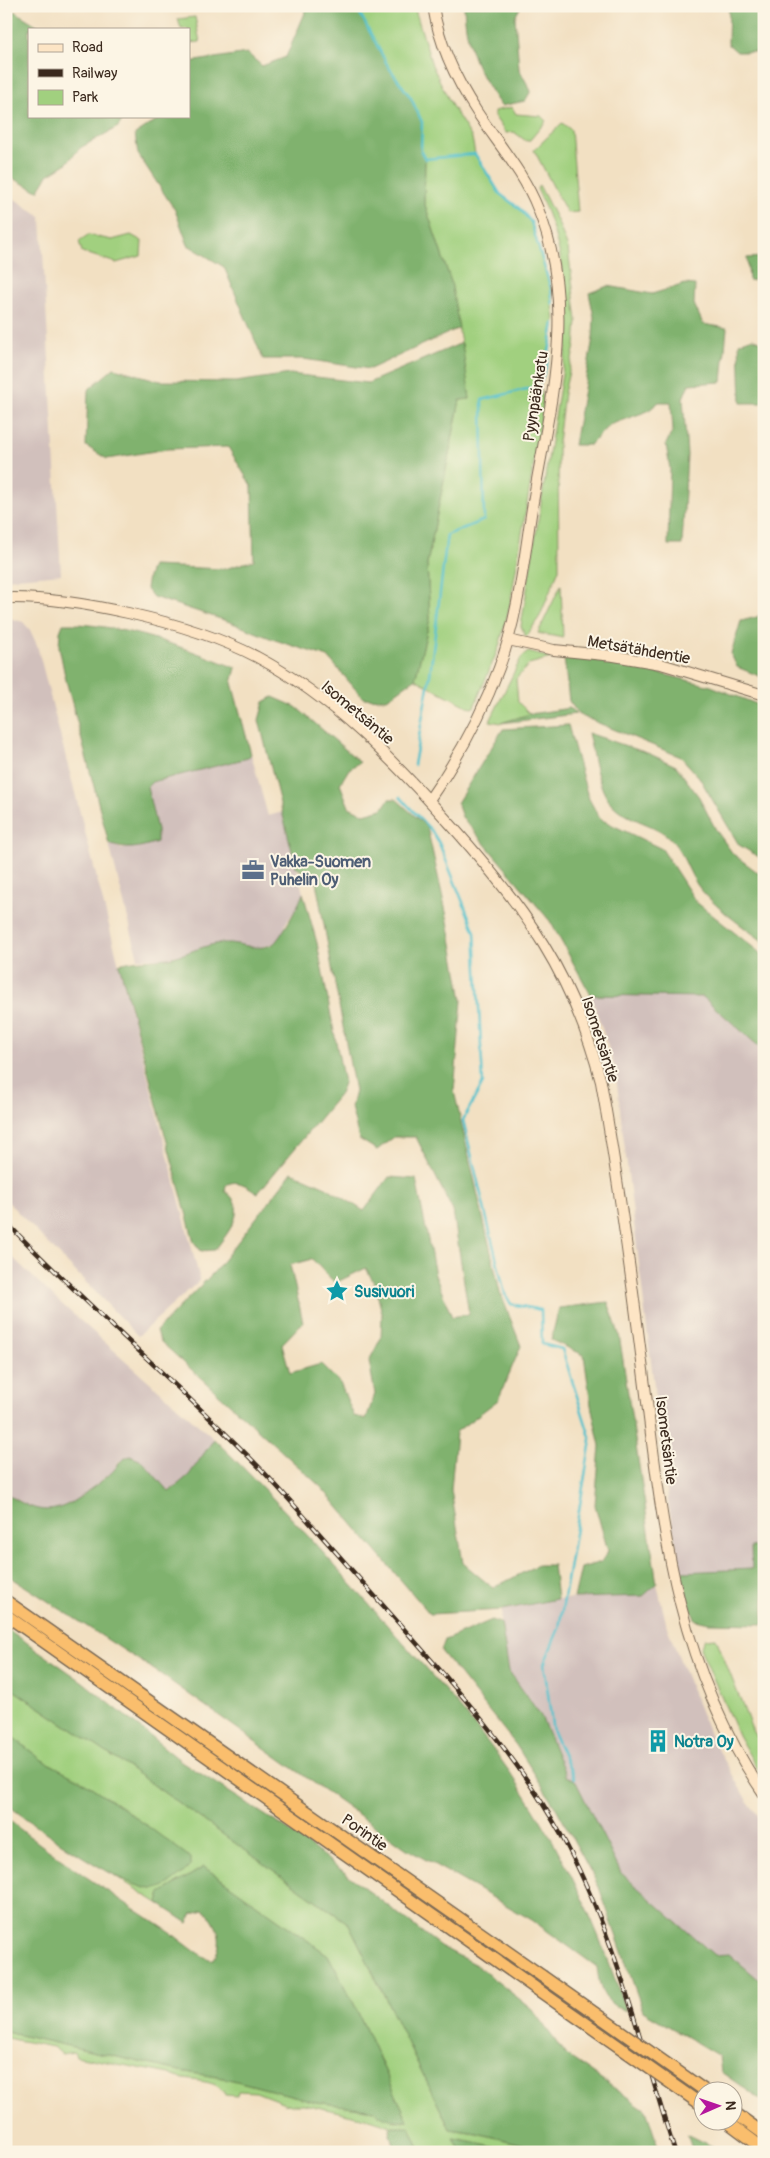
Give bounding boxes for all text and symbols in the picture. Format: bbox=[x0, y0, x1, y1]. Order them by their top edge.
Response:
legend bbox=[28, 28, 190, 118]
text: Road bbox=[72, 38, 103, 57]
text: Railway bbox=[72, 64, 118, 83]
text: Park bbox=[72, 88, 99, 107]
street label: Pyynpäänkatu bbox=[519, 349, 553, 443]
street label: Metsätähdentie bbox=[586, 631, 692, 669]
street label: Isometsäntie bbox=[317, 676, 398, 749]
place label: Vakka-Suomen Puhelin Oy bbox=[270, 852, 371, 890]
office icon: Vakka-Suomen Puhelin Oy bbox=[240, 857, 266, 883]
street label: Isometsäntie bbox=[577, 994, 623, 1085]
place icon: Susivuori bbox=[324, 1278, 350, 1304]
place label: Susivuori bbox=[354, 1282, 414, 1302]
street label: Isometsäntie bbox=[651, 1395, 681, 1486]
building icon: Notra Oy bbox=[645, 1728, 671, 1754]
place label: Notra Oy bbox=[674, 1732, 734, 1752]
street label: Porintie bbox=[337, 1810, 392, 1856]
north arrow bbox=[692, 2080, 742, 2130]
text: N bbox=[722, 2101, 739, 2111]

